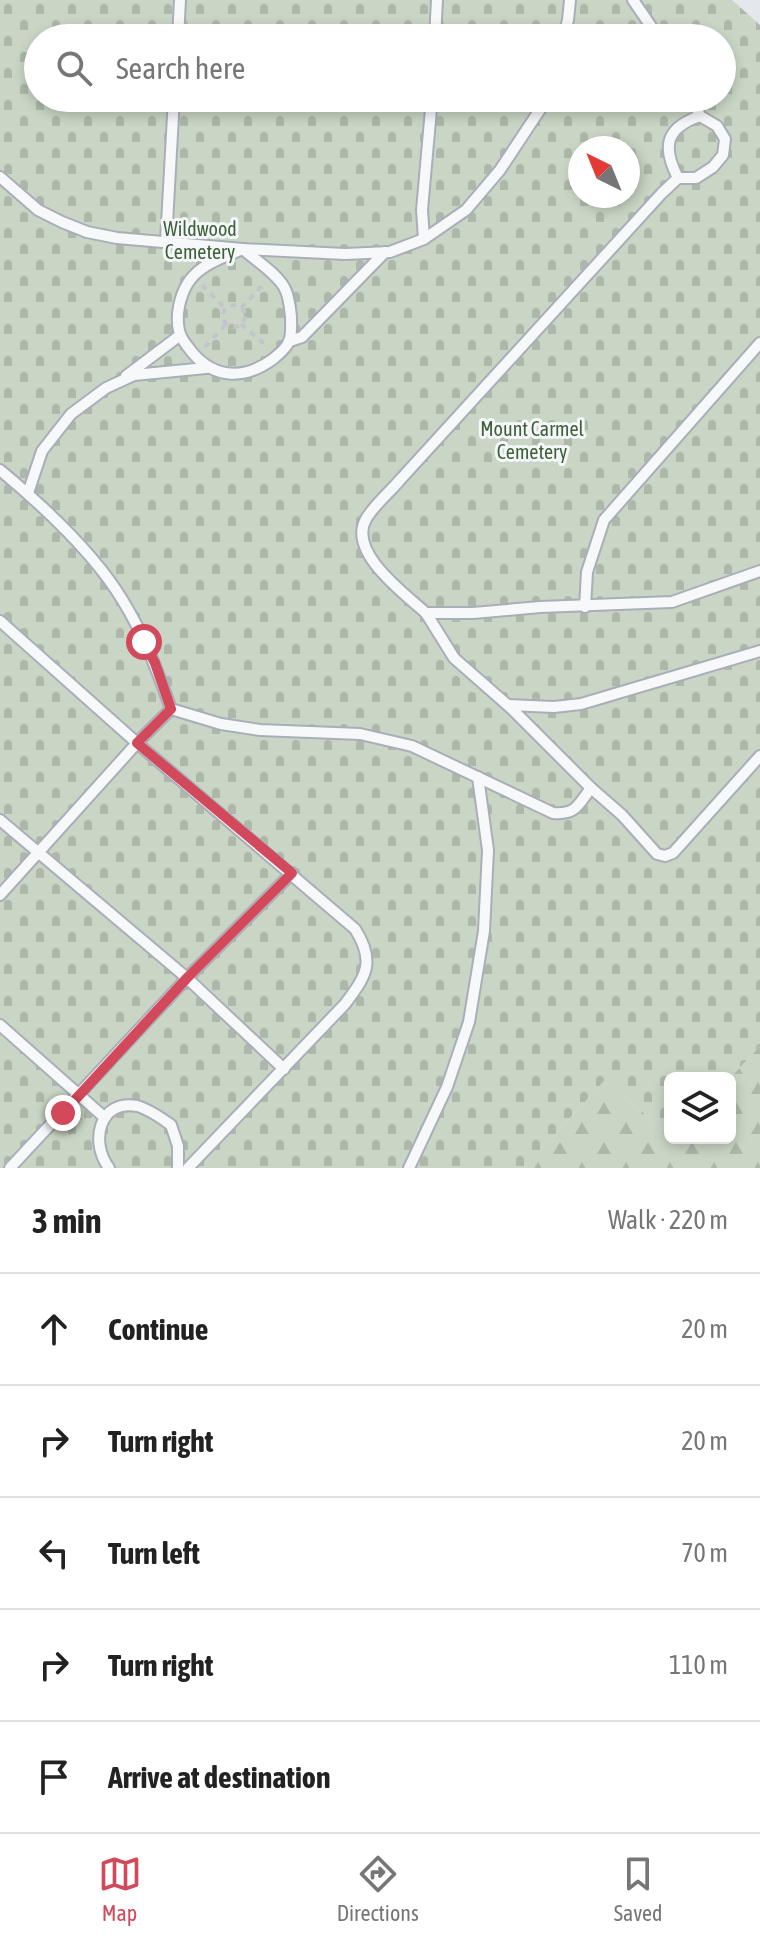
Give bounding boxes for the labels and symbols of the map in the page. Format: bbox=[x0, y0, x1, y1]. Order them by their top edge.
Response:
north arrow bbox=[568, 136, 640, 208]
park label: Wildwood Cemetery bbox=[163, 217, 237, 263]
park label: Mount Carmel Cemetery bbox=[480, 417, 585, 463]
route start bbox=[126, 624, 162, 660]
route end bbox=[45, 1095, 81, 1131]

